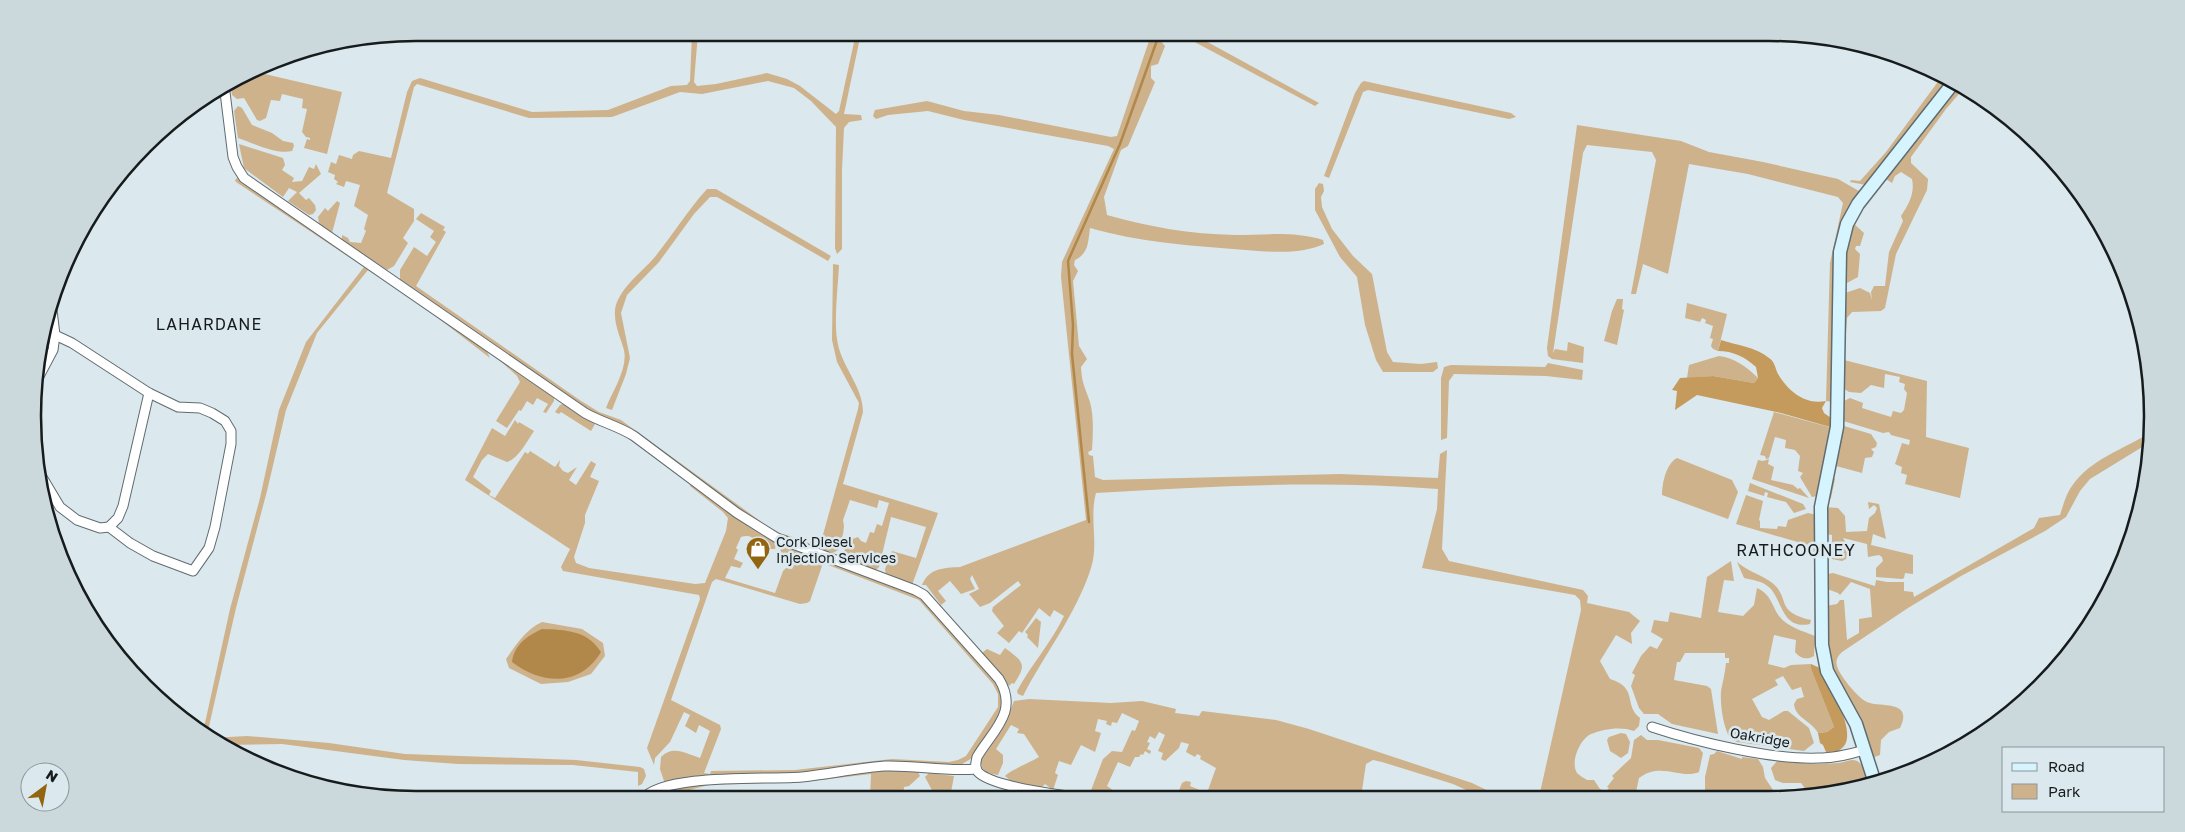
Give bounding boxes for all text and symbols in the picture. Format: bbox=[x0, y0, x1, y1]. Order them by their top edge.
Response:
district label: LAHARDANE bbox=[156, 314, 262, 334]
place label: Cork Diesel Injection Services bbox=[776, 533, 896, 566]
shop icon: Cork Diesel Injection Services bbox=[745, 536, 771, 570]
district label: RATHCOONEY bbox=[1736, 540, 1856, 560]
street label: Oakridge bbox=[1729, 723, 1791, 751]
legend bbox=[2002, 747, 2165, 812]
text: Road bbox=[2048, 757, 2085, 775]
north arrow bbox=[20, 762, 70, 812]
text: N bbox=[43, 766, 61, 786]
text: Park bbox=[2048, 782, 2081, 800]

